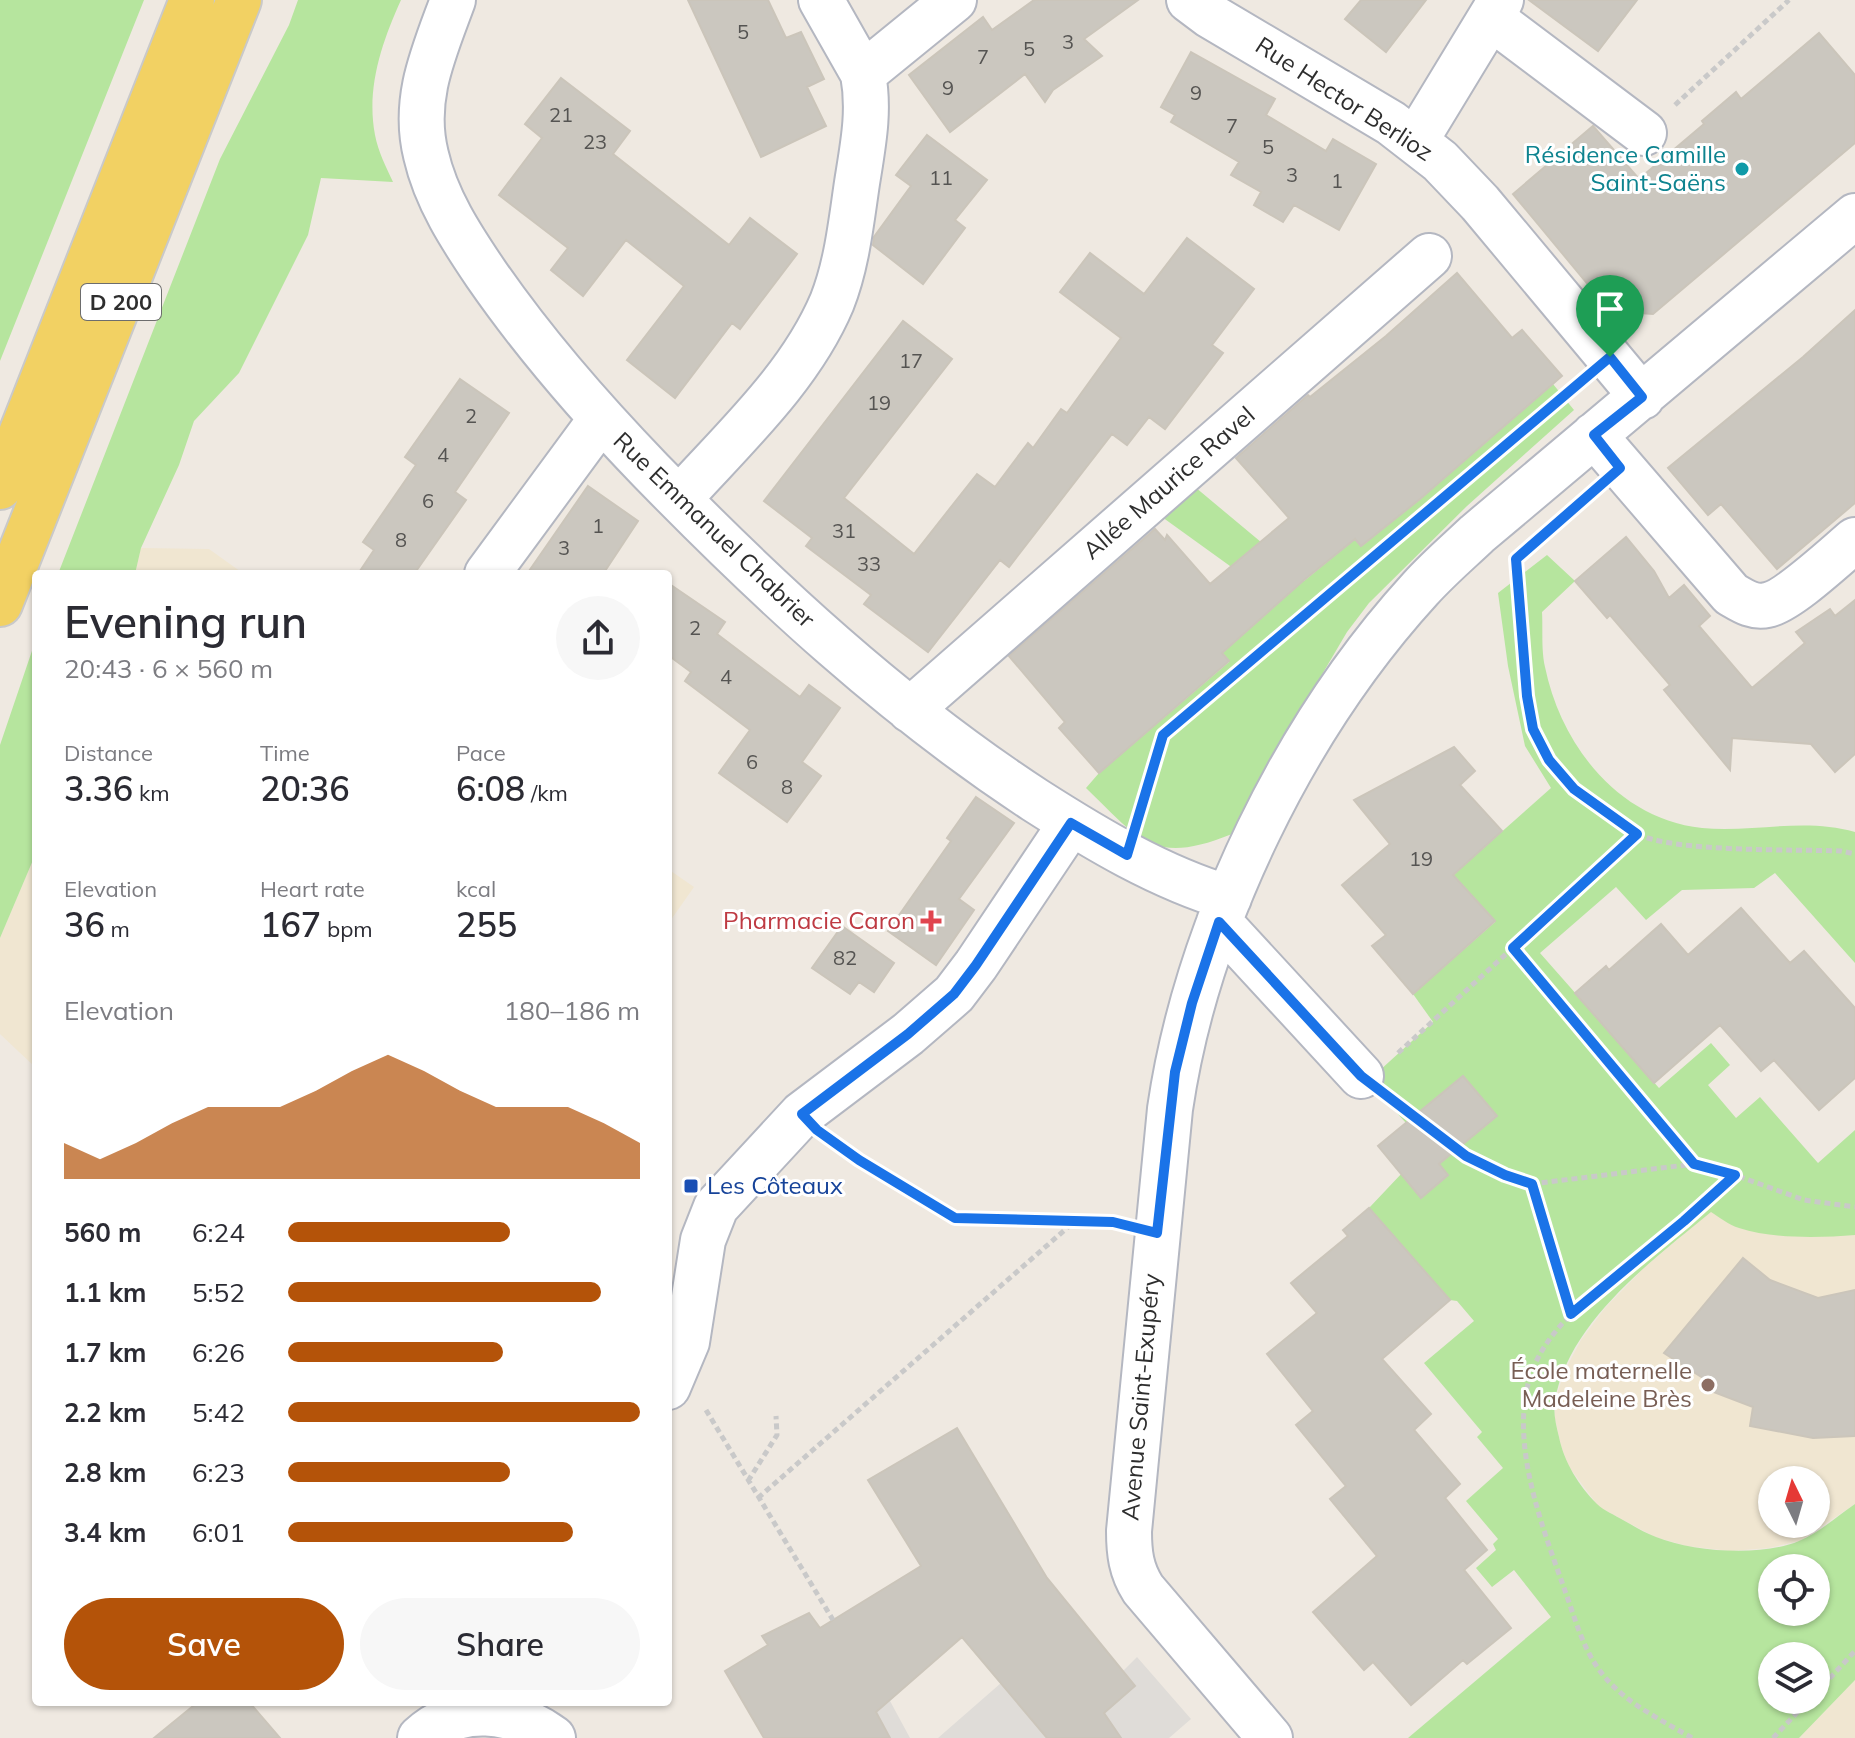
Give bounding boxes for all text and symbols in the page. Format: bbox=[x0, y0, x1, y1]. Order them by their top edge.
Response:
house number: 5 bbox=[737, 19, 749, 44]
house number: 3 bbox=[1062, 29, 1074, 54]
street label: Rue Hector Berlioz bbox=[1250, 30, 1439, 167]
house number: 5 bbox=[1023, 36, 1035, 61]
house number: 7 bbox=[977, 44, 989, 69]
house number: 9 bbox=[942, 75, 954, 100]
house number: 9 bbox=[1190, 80, 1202, 105]
house number: 21 bbox=[549, 102, 573, 127]
house number: 7 bbox=[1226, 113, 1238, 138]
house number: 23 bbox=[583, 129, 607, 154]
house number: 5 bbox=[1262, 134, 1274, 159]
place label: Résidence Camille Saint-Saëns bbox=[1525, 139, 1726, 197]
marker: Résidence Camille Saint-Saëns bbox=[1733, 160, 1751, 178]
house number: 3 bbox=[1286, 162, 1298, 187]
house number: 11 bbox=[929, 165, 953, 190]
house number: 1 bbox=[1331, 168, 1343, 193]
pin bbox=[1576, 275, 1644, 357]
road number: D 200 bbox=[81, 284, 161, 320]
icon: arrive bbox=[1588, 287, 1632, 331]
house number: 17 bbox=[899, 348, 923, 373]
house number: 19 bbox=[867, 390, 891, 415]
street label: Allée Maurice Ravel bbox=[1076, 399, 1260, 565]
house number: 2 bbox=[465, 403, 477, 428]
street label: Rue Emmanuel Chabrier bbox=[608, 425, 822, 634]
house number: 4 bbox=[437, 442, 449, 467]
house number: 6 bbox=[422, 488, 434, 513]
house number: 1 bbox=[592, 513, 604, 538]
house number: 31 bbox=[832, 518, 856, 543]
house number: 8 bbox=[395, 527, 407, 552]
house number: 3 bbox=[558, 535, 570, 560]
house number: 33 bbox=[857, 551, 881, 576]
text: Evening run bbox=[64, 594, 307, 649]
button: share bbox=[556, 596, 640, 680]
house number: 2 bbox=[689, 615, 701, 640]
text: 20:43 · 6 × 560 m bbox=[64, 652, 273, 685]
house number: 4 bbox=[720, 664, 732, 689]
text: Distance bbox=[64, 739, 153, 767]
text: Time bbox=[260, 739, 310, 767]
text: Pace bbox=[456, 739, 506, 767]
house number: 6 bbox=[746, 749, 758, 774]
text: 3.36 bbox=[64, 767, 133, 810]
text: 20:36 bbox=[260, 767, 350, 810]
text: 6:08 bbox=[456, 767, 525, 810]
house number: 8 bbox=[781, 774, 793, 799]
text: km bbox=[133, 779, 170, 807]
text: /km bbox=[525, 779, 568, 807]
house number: 19 bbox=[1409, 846, 1433, 871]
text: Elevation bbox=[64, 875, 157, 903]
text: Heart rate bbox=[260, 875, 365, 903]
text: kcal bbox=[456, 875, 496, 903]
text: 36 bbox=[64, 903, 105, 946]
text: 167 bbox=[260, 903, 321, 946]
text: 255 bbox=[456, 903, 517, 946]
place label: Pharmacie Caron bbox=[723, 905, 915, 935]
marker: Pharmacie Caron bbox=[922, 912, 940, 930]
text: m bbox=[105, 915, 130, 943]
text: bpm bbox=[321, 915, 373, 943]
house number: 82 bbox=[833, 945, 857, 970]
text: Elevation bbox=[64, 994, 174, 1027]
text: 180–186 m bbox=[504, 994, 640, 1027]
place label: Les Côteaux bbox=[707, 1170, 843, 1200]
marker: Les Côteaux bbox=[682, 1177, 700, 1195]
text: 560 m bbox=[64, 1216, 141, 1249]
text: 6:24 bbox=[192, 1216, 245, 1249]
street label: Avenue Saint-Exupéry bbox=[1114, 1272, 1166, 1522]
text: 1.1 km bbox=[64, 1276, 147, 1309]
text: 5:52 bbox=[192, 1276, 245, 1309]
text: 1.7 km bbox=[64, 1336, 147, 1369]
text: 6:26 bbox=[192, 1336, 245, 1369]
place label: École maternelle Madeleine Brès bbox=[1510, 1355, 1692, 1413]
marker: École maternelle Madeleine Brès bbox=[1699, 1376, 1717, 1394]
text: 2.2 km bbox=[64, 1396, 147, 1429]
text: 5:42 bbox=[192, 1396, 245, 1429]
text: 2.8 km bbox=[64, 1456, 147, 1489]
text: 6:23 bbox=[192, 1456, 245, 1489]
north arrow bbox=[1758, 1466, 1830, 1538]
map controls bbox=[1758, 1466, 1830, 1714]
text: 3.4 km bbox=[64, 1516, 147, 1549]
text: 6:01 bbox=[192, 1516, 245, 1549]
button: locate bbox=[1758, 1554, 1830, 1626]
button: Save bbox=[64, 1598, 344, 1690]
button: Share bbox=[360, 1598, 640, 1690]
button: layers bbox=[1758, 1642, 1830, 1714]

